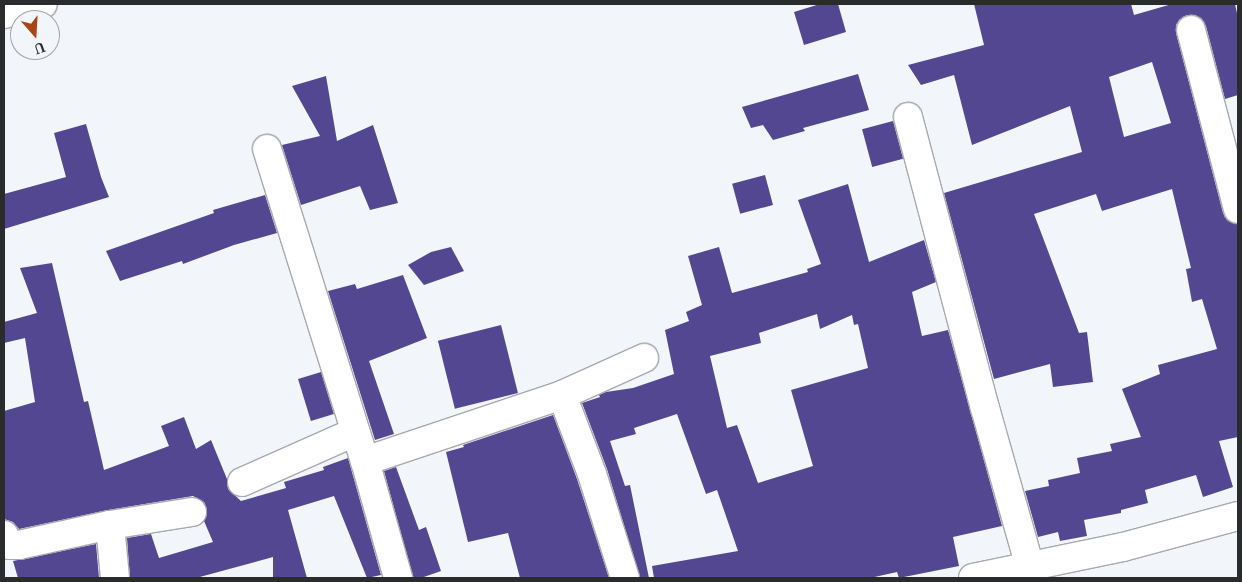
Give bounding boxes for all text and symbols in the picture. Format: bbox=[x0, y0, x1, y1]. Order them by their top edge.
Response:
north arrow bbox=[10, 10, 60, 60]
text: U bbox=[32, 38, 48, 59]

